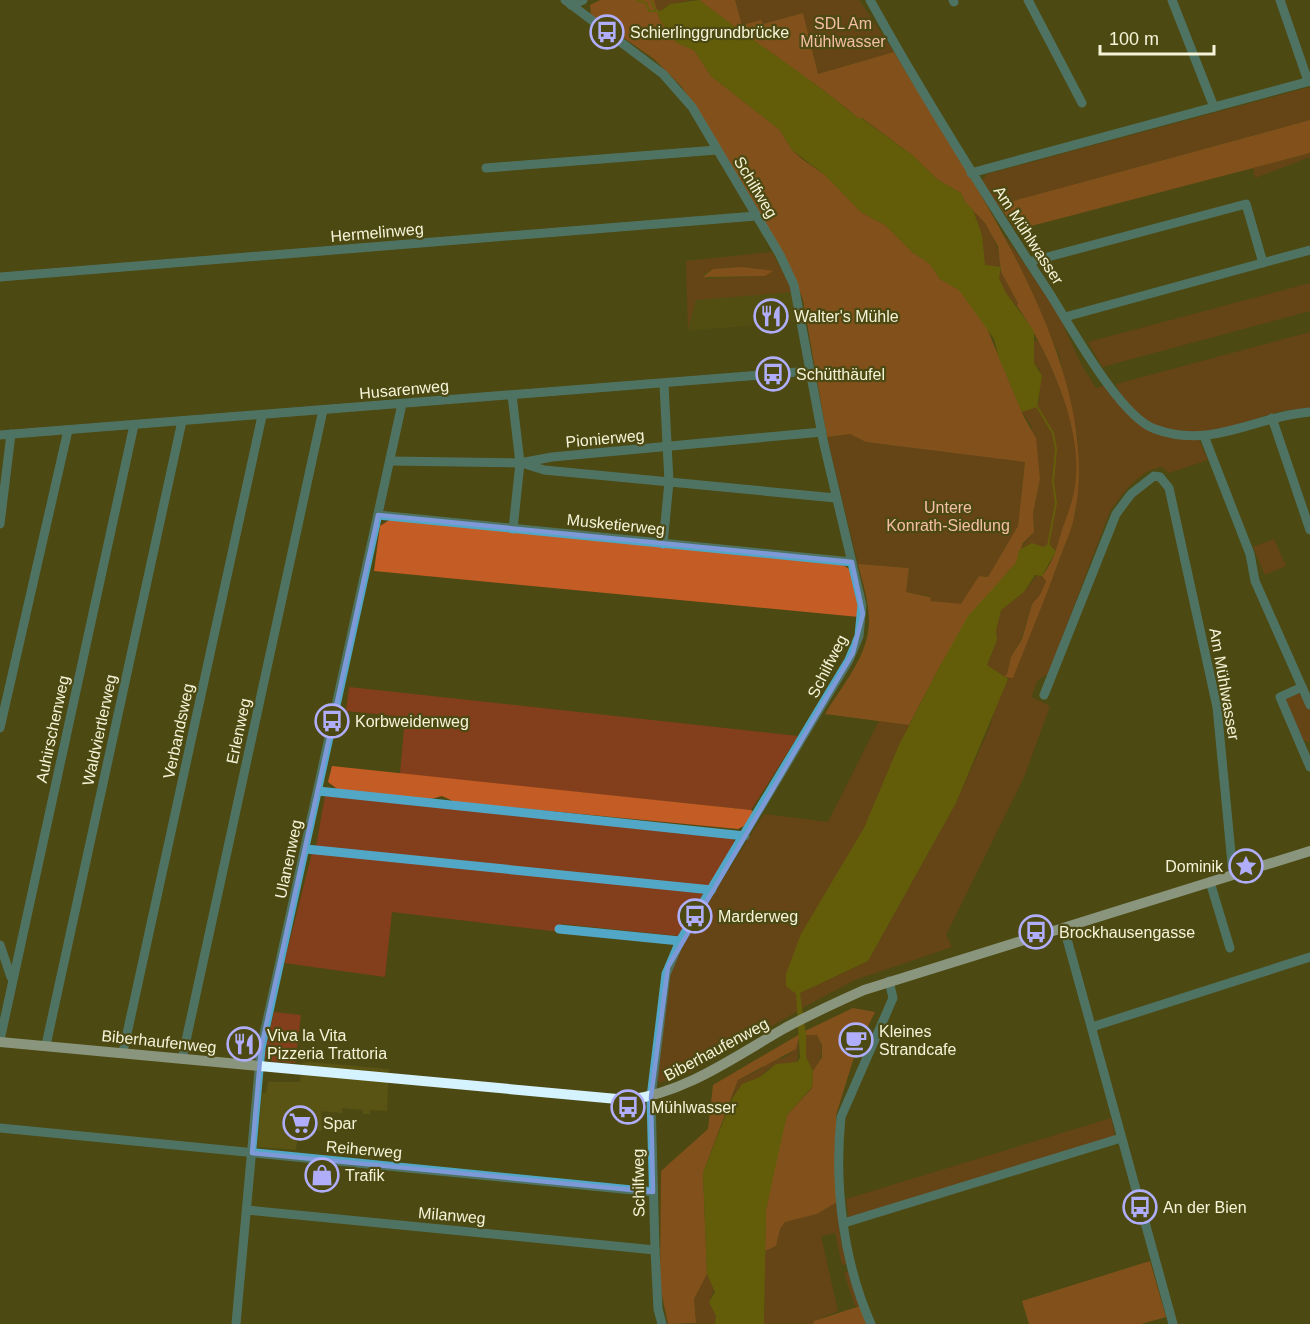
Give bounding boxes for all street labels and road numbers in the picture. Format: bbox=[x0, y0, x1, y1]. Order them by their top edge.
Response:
street label: Schilfweg bbox=[731, 154, 780, 221]
street label: Am Mühlwasser bbox=[990, 183, 1067, 288]
street label: Hermelinweg bbox=[330, 220, 424, 245]
street label: Husarenweg bbox=[359, 377, 450, 402]
street label: Pionierweg bbox=[565, 427, 645, 450]
street label: Musketierweg bbox=[566, 511, 666, 538]
street label: Am Mühlwasser bbox=[1206, 627, 1243, 742]
street label: Schilfweg bbox=[804, 632, 851, 701]
street label: Waldviertlerweg bbox=[79, 673, 120, 787]
street label: Auhirschenweg bbox=[33, 674, 72, 784]
street label: Verbandsweg bbox=[160, 682, 197, 780]
street label: Erlenweg bbox=[223, 697, 254, 765]
street label: Ulanenweg bbox=[272, 818, 305, 900]
street label: Biberhaufenweg bbox=[661, 1015, 771, 1084]
street label: Biberhaufenweg bbox=[101, 1027, 217, 1056]
street label: Reiherweg bbox=[325, 1138, 403, 1161]
street label: Schilfweg bbox=[629, 1149, 648, 1217]
street label: Milanweg bbox=[418, 1204, 486, 1227]

